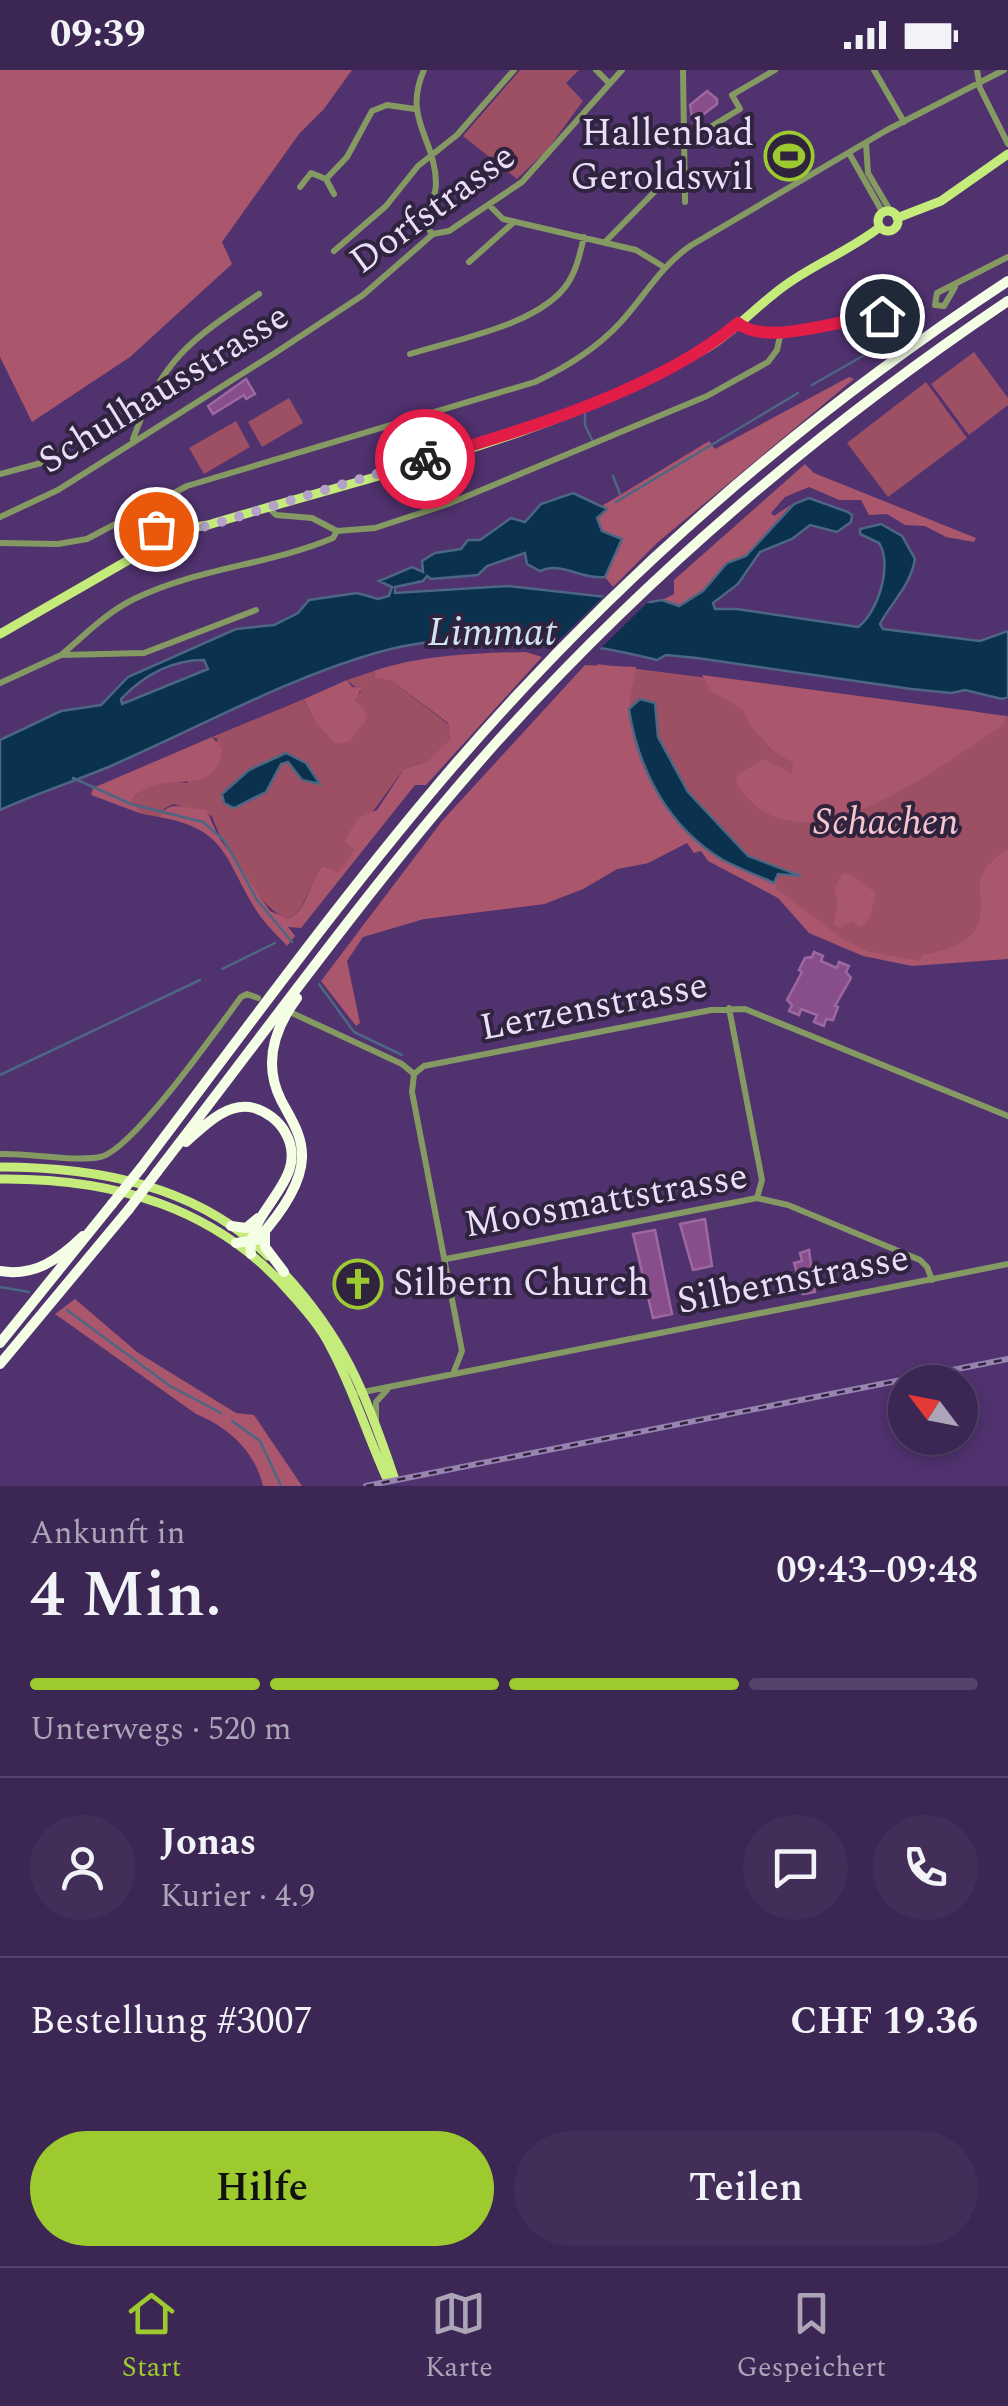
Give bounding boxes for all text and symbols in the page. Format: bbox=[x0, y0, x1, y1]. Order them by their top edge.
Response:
text: 09:39 bbox=[50, 6, 145, 64]
place label: Hallenbad Geroldswil bbox=[570, 105, 754, 207]
street label: Dorfstrasse bbox=[338, 129, 528, 289]
sports icon: Hallenbad Geroldswil bbox=[763, 130, 815, 182]
pin bbox=[840, 274, 925, 359]
street label: Schulhausstrasse bbox=[27, 289, 301, 489]
icon: home bbox=[855, 289, 910, 344]
courier bbox=[375, 409, 475, 509]
icon: bike bbox=[398, 432, 453, 487]
pin bbox=[114, 487, 199, 572]
icon: bag bbox=[129, 502, 184, 557]
water label: Limmat bbox=[428, 603, 558, 664]
park label: Schachen bbox=[813, 794, 959, 852]
street label: Lerzenstrasse bbox=[475, 957, 713, 1057]
street label: Moosmattstrasse bbox=[460, 1148, 752, 1254]
street label: Silbernstrasse bbox=[672, 1229, 914, 1331]
place label: Silbern Church bbox=[393, 1255, 649, 1313]
church icon: Silbern Church bbox=[332, 1258, 384, 1310]
north arrow bbox=[888, 1365, 978, 1455]
map controls bbox=[888, 1365, 978, 1455]
text: Ankunft in bbox=[30, 1509, 186, 1558]
text: 09:43–09:48 bbox=[776, 1542, 978, 1600]
text: 4 Min. bbox=[30, 1546, 222, 1645]
text: Unterwegs · 520 m bbox=[30, 1705, 291, 1754]
text: Jonas bbox=[160, 1814, 256, 1872]
button: person bbox=[30, 1815, 135, 1920]
button: chat bbox=[743, 1815, 848, 1920]
button: phone bbox=[873, 1815, 978, 1920]
text: Kurier · 4.9 bbox=[160, 1872, 315, 1921]
text: Bestellung #3007 bbox=[30, 1993, 313, 2051]
text: CHF 19.36 bbox=[790, 1993, 978, 2051]
button: Hilfe bbox=[30, 2131, 494, 2246]
button: Teilen bbox=[514, 2131, 978, 2246]
tab: Start bbox=[122, 2286, 182, 2389]
tab: Karte bbox=[425, 2286, 493, 2389]
tab: Gespeichert bbox=[736, 2286, 886, 2389]

